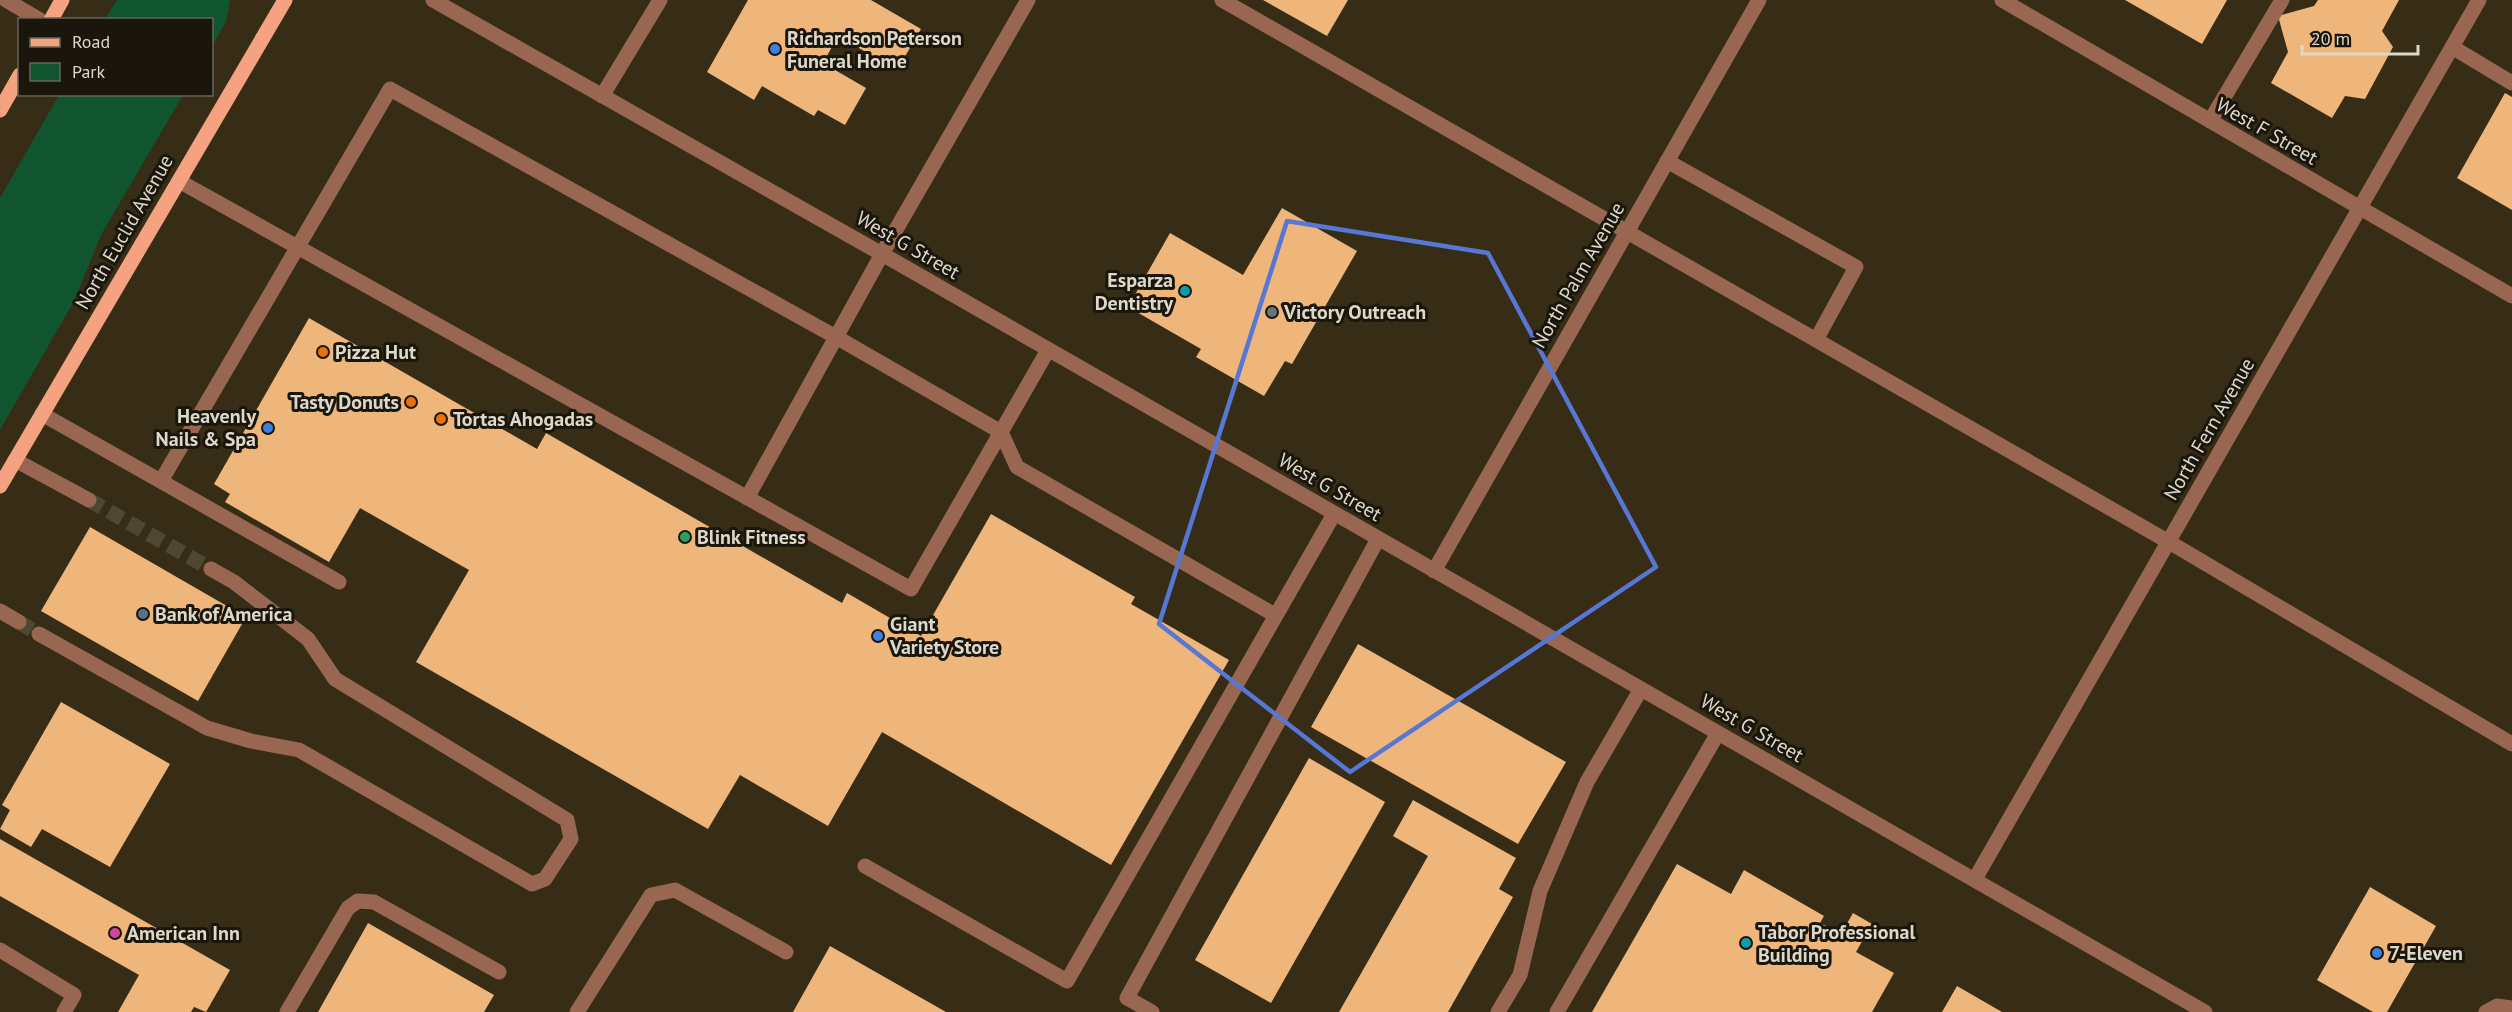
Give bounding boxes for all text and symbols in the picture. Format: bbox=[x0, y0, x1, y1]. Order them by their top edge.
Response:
legend bbox=[18, 18, 213, 96]
scale bar bbox=[2302, 18, 2418, 56]
place label: Richardson Peterson Funeral Home bbox=[787, 25, 962, 74]
text: 20 m bbox=[2311, 27, 2350, 50]
text: Road bbox=[72, 30, 110, 53]
marker: Richardson Peterson Funeral Home bbox=[768, 42, 782, 56]
text: Park bbox=[72, 60, 105, 83]
street label: West F Street bbox=[2211, 91, 2323, 171]
street label: North Euclid Avenue bbox=[69, 150, 179, 314]
street label: North Palm Avenue bbox=[1526, 197, 1630, 353]
street label: West G Street bbox=[852, 205, 965, 285]
place label: Esparza Dentistry bbox=[1095, 267, 1173, 316]
marker: Esparza Dentistry bbox=[1178, 284, 1192, 298]
place label: Victory Outreach bbox=[1283, 299, 1426, 325]
marker: Victory Outreach bbox=[1265, 305, 1279, 319]
place label: Pizza Hut bbox=[335, 339, 416, 365]
marker: Pizza Hut bbox=[316, 345, 330, 359]
street label: North Fern Avenue bbox=[2158, 353, 2260, 505]
place label: Tasty Donuts bbox=[290, 389, 399, 415]
marker: Tasty Donuts bbox=[404, 395, 418, 409]
place label: Heavenly Nails & Spa bbox=[156, 403, 256, 452]
place label: Tortas Ahogadas bbox=[453, 406, 593, 432]
marker: Tortas Ahogadas bbox=[434, 412, 448, 426]
marker: Heavenly Nails & Spa bbox=[261, 421, 275, 435]
street label: West G Street bbox=[1274, 447, 1387, 527]
place label: Blink Fitness bbox=[697, 524, 806, 550]
marker: Blink Fitness bbox=[678, 530, 692, 544]
place label: Bank of America bbox=[155, 601, 293, 627]
marker: Bank of America bbox=[136, 607, 150, 621]
place label: Giant Variety Store bbox=[889, 611, 999, 660]
marker: Giant Variety Store bbox=[871, 629, 885, 643]
street label: West G Street bbox=[1696, 688, 1809, 768]
place label: Tabor Professional Building bbox=[1758, 919, 1915, 968]
place label: American Inn bbox=[127, 920, 240, 946]
marker: American Inn bbox=[108, 926, 122, 940]
marker: Tabor Professional Building bbox=[1739, 936, 1753, 950]
place label: 7-Eleven bbox=[2389, 940, 2463, 966]
marker: 7-Eleven bbox=[2370, 946, 2384, 960]

